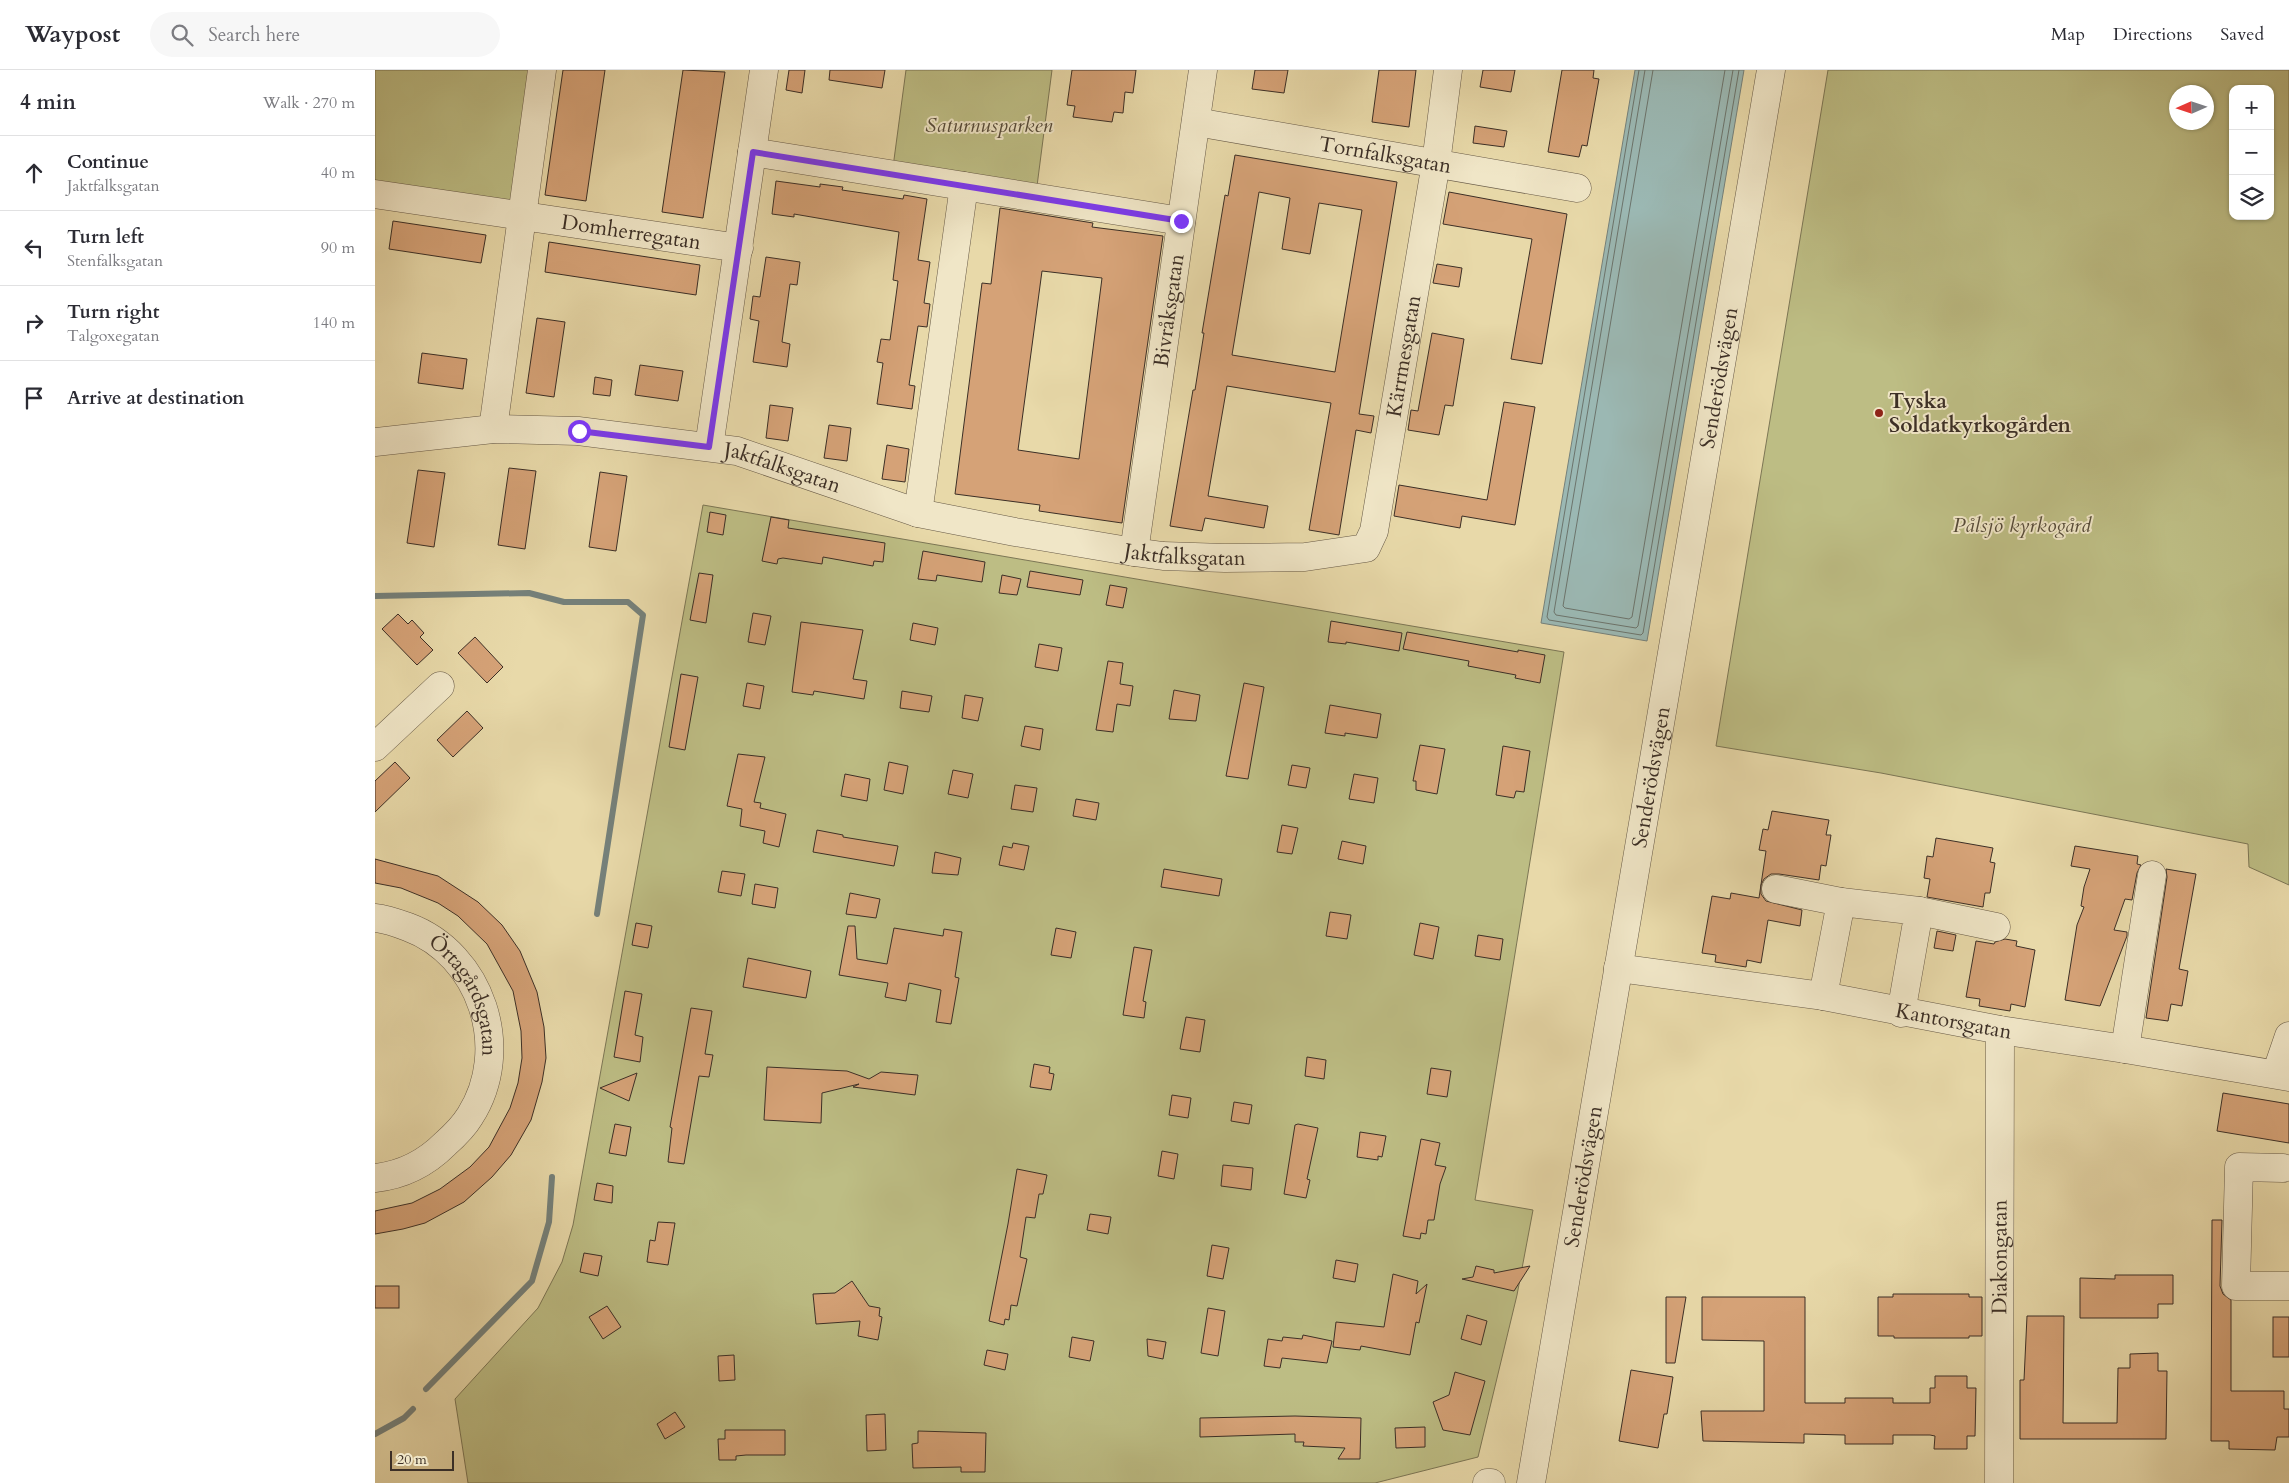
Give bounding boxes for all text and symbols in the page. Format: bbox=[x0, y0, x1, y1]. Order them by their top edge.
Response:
search box bbox=[150, 12, 500, 57]
text: Waypost bbox=[25, 18, 120, 51]
icon: search bbox=[168, 21, 196, 49]
text: Search here bbox=[208, 22, 300, 48]
text: Map bbox=[2051, 22, 2085, 47]
text: Directions bbox=[2113, 22, 2192, 47]
text: Saved bbox=[2220, 22, 2264, 47]
north arrow bbox=[2169, 85, 2214, 130]
map controls bbox=[2229, 85, 2274, 220]
button: + bbox=[2229, 85, 2274, 130]
text: 4 min bbox=[20, 88, 76, 117]
text: Walk · 270 m bbox=[263, 92, 355, 114]
park label: Saturnusparken bbox=[925, 111, 1054, 140]
street label: Tornfalksgatan bbox=[1317, 130, 1454, 181]
button: − bbox=[2229, 130, 2274, 175]
text: Continue bbox=[67, 149, 149, 175]
icon: ahead bbox=[20, 159, 48, 187]
text: 40 m bbox=[321, 162, 355, 184]
text: Jaktfalksgatan bbox=[67, 175, 160, 197]
button: layers bbox=[2229, 175, 2274, 220]
street label: Domherregatan bbox=[559, 208, 703, 257]
route end bbox=[1170, 210, 1193, 233]
text: Turn left bbox=[67, 224, 144, 250]
icon: left bbox=[20, 234, 48, 262]
text: 90 m bbox=[321, 237, 355, 259]
text: Stenfalksgatan bbox=[67, 250, 163, 272]
street label: Bivråksgatan bbox=[1147, 252, 1192, 369]
street label: Kärrmesgatan bbox=[1379, 293, 1429, 419]
text: Turn right bbox=[67, 299, 159, 325]
street label: Senderödsvägen bbox=[1693, 305, 1745, 451]
icon: right bbox=[20, 309, 48, 337]
text: 140 m bbox=[313, 312, 355, 334]
text: Talgoxegatan bbox=[67, 325, 160, 347]
icon: arrive bbox=[20, 384, 48, 412]
text: Arrive at destination bbox=[67, 385, 244, 411]
place label: Tyska Soldatkyrkogården bbox=[1889, 387, 2072, 440]
marker: Tyska Soldatkyrkogården bbox=[1873, 407, 1885, 419]
route start bbox=[568, 420, 591, 443]
street label: Jaktfalksgatan bbox=[719, 435, 845, 500]
park label: Pålsjö kyrkogård bbox=[1953, 511, 2092, 540]
street label: Jaktfalksgatan bbox=[1119, 536, 1246, 573]
street label: Senderödsvägen bbox=[1625, 704, 1678, 850]
street label: Örtagårdsgatan bbox=[423, 927, 503, 1056]
street label: Kantorsgatan bbox=[1893, 996, 2014, 1047]
street label: Senderödsvägen bbox=[1557, 1103, 1610, 1249]
street label: Diakongatan bbox=[1985, 1199, 2015, 1315]
scale bar bbox=[390, 1448, 454, 1471]
text: 20 m bbox=[397, 1450, 427, 1469]

